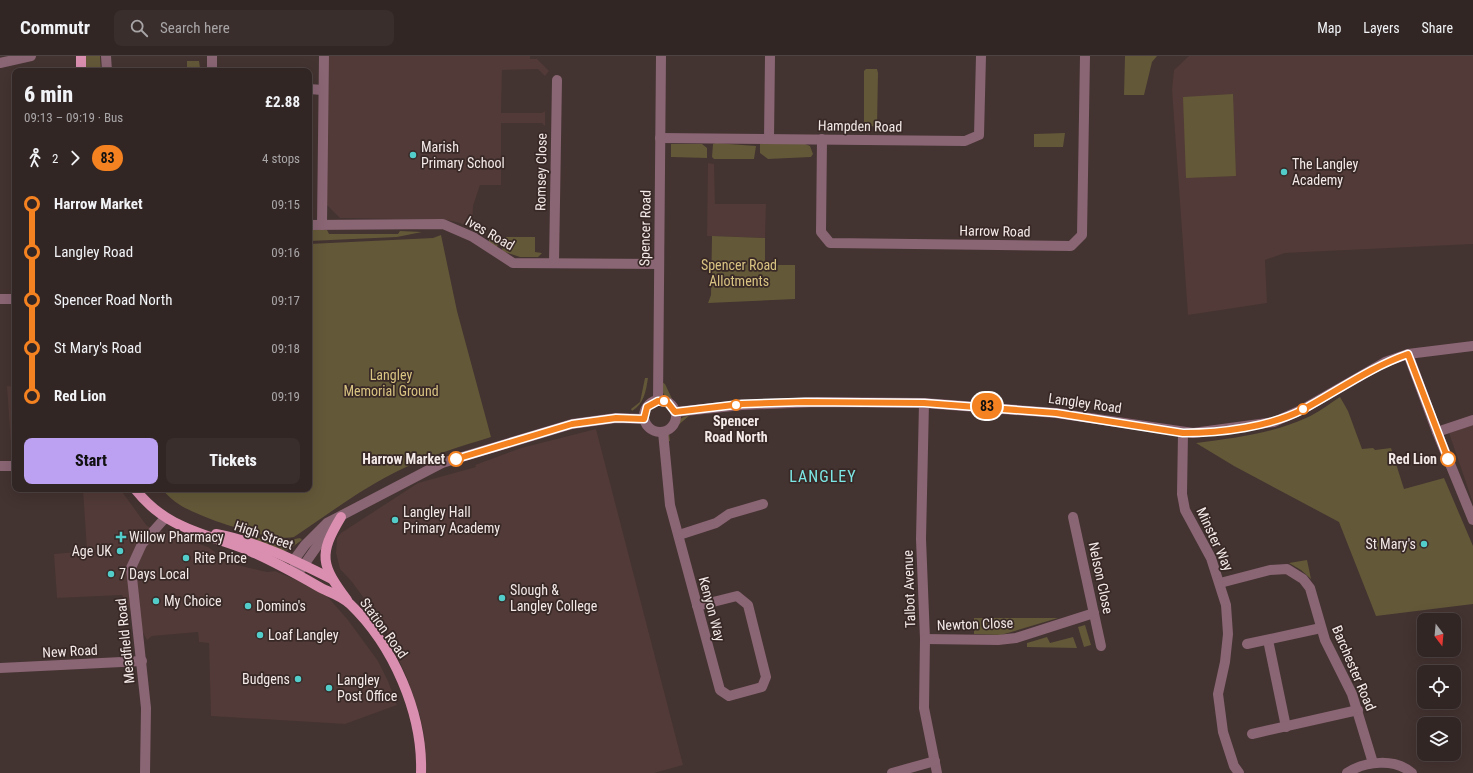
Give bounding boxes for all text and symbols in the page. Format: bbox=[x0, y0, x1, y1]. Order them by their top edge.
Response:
search box bbox=[114, 10, 394, 46]
text: Commutr bbox=[20, 16, 90, 39]
icon: search bbox=[128, 17, 150, 39]
text: Search here bbox=[160, 19, 230, 37]
text: Map bbox=[1317, 20, 1341, 36]
text: Layers bbox=[1363, 20, 1400, 36]
text: Share bbox=[1422, 20, 1453, 36]
text: 6 min bbox=[24, 82, 73, 107]
text: £2.88 bbox=[265, 93, 300, 111]
text: 09:13 – 09:19 · Bus bbox=[24, 110, 123, 125]
street label: Hampden Road bbox=[818, 117, 902, 135]
street label: Romsey Close bbox=[532, 132, 550, 211]
place label: Marish Primary School bbox=[421, 139, 505, 171]
icon: walk bbox=[24, 147, 46, 169]
icon: forward bbox=[64, 147, 86, 169]
text: 83 bbox=[100, 150, 115, 166]
marker: Marish Primary School bbox=[408, 150, 418, 160]
text: 2 bbox=[52, 151, 58, 166]
text: 4 stops bbox=[262, 151, 300, 166]
place label: The Langley Academy bbox=[1292, 156, 1359, 188]
marker: The Langley Academy bbox=[1279, 167, 1289, 177]
street label: Spencer Road bbox=[636, 190, 654, 266]
text: Harrow Market bbox=[54, 195, 143, 213]
text: 09:15 bbox=[271, 197, 300, 212]
street label: Ives Road bbox=[463, 213, 517, 253]
street label: Harrow Road bbox=[959, 222, 1031, 240]
text: Langley Road bbox=[54, 243, 133, 261]
text: 09:16 bbox=[271, 245, 300, 260]
park label: Spencer Road Allotments bbox=[701, 257, 777, 289]
text: Spencer Road North bbox=[54, 291, 172, 309]
text: 09:17 bbox=[271, 293, 300, 308]
text: St Mary's Road bbox=[54, 339, 142, 357]
text: 09:18 bbox=[271, 341, 300, 356]
park label: Langley Memorial Ground bbox=[343, 367, 439, 399]
text: Red Lion bbox=[54, 387, 106, 405]
text: 09:19 bbox=[271, 389, 300, 404]
street label: Langley Road bbox=[1047, 390, 1123, 416]
line badge: 83 bbox=[969, 393, 1005, 419]
unlabelled marker bbox=[658, 395, 670, 407]
text: 83 bbox=[980, 398, 994, 414]
marker: Spencer Road North bbox=[730, 399, 742, 411]
unlabelled marker bbox=[1297, 403, 1309, 415]
place label: Spencer Road North bbox=[704, 413, 768, 445]
button: Start bbox=[24, 438, 158, 484]
button: Tickets bbox=[166, 438, 300, 484]
place label: Harrow Market bbox=[362, 451, 445, 467]
marker: Harrow Market bbox=[448, 451, 464, 467]
place label: Red Lion bbox=[1388, 451, 1437, 467]
marker: Red Lion bbox=[1440, 451, 1456, 467]
district label: LANGLEY bbox=[789, 467, 857, 486]
place label: Langley Hall Primary Academy bbox=[403, 504, 500, 536]
street label: Minster Way bbox=[1193, 505, 1237, 573]
marker: Langley Hall Primary Academy bbox=[390, 515, 400, 525]
street label: High Street bbox=[232, 517, 296, 553]
place label: Willow Pharmacy bbox=[129, 529, 224, 545]
marker: Willow Pharmacy bbox=[116, 532, 126, 542]
place label: St Mary's bbox=[1365, 536, 1416, 552]
marker: St Mary's bbox=[1419, 539, 1429, 549]
street label: Nelson Close bbox=[1086, 541, 1117, 616]
place label: Age UK bbox=[72, 543, 112, 559]
marker: Age UK bbox=[115, 546, 125, 556]
street label: Talbot Avenue bbox=[900, 549, 918, 628]
place label: Rite Price bbox=[194, 550, 247, 566]
marker: Rite Price bbox=[181, 553, 191, 563]
place label: 7 Days Local bbox=[119, 566, 189, 582]
marker: 7 Days Local bbox=[106, 569, 116, 579]
street label: Kenyon Way bbox=[696, 575, 728, 643]
place label: Slough & Langley College bbox=[510, 582, 598, 614]
place label: My Choice bbox=[164, 593, 222, 609]
marker: Slough & Langley College bbox=[497, 593, 507, 603]
street label: Station Road bbox=[357, 595, 411, 661]
marker: My Choice bbox=[151, 596, 161, 606]
street label: Meadfield Road bbox=[113, 598, 137, 684]
place label: Domino's bbox=[256, 598, 306, 614]
marker: Domino's bbox=[243, 601, 253, 611]
north arrow bbox=[1417, 613, 1461, 657]
map controls bbox=[1417, 613, 1461, 761]
street label: Newton Close bbox=[936, 615, 1014, 633]
street label: Barchester Road bbox=[1329, 623, 1379, 713]
place label: Loaf Langley bbox=[268, 627, 339, 643]
marker: Loaf Langley bbox=[255, 630, 265, 640]
street label: New Road bbox=[42, 642, 98, 660]
button: locate bbox=[1417, 665, 1461, 709]
place label: Budgens bbox=[242, 671, 290, 687]
place label: Langley Post Office bbox=[337, 672, 398, 704]
marker: Budgens bbox=[293, 674, 303, 684]
marker: Langley Post Office bbox=[324, 683, 334, 693]
button: layers bbox=[1417, 717, 1461, 761]

